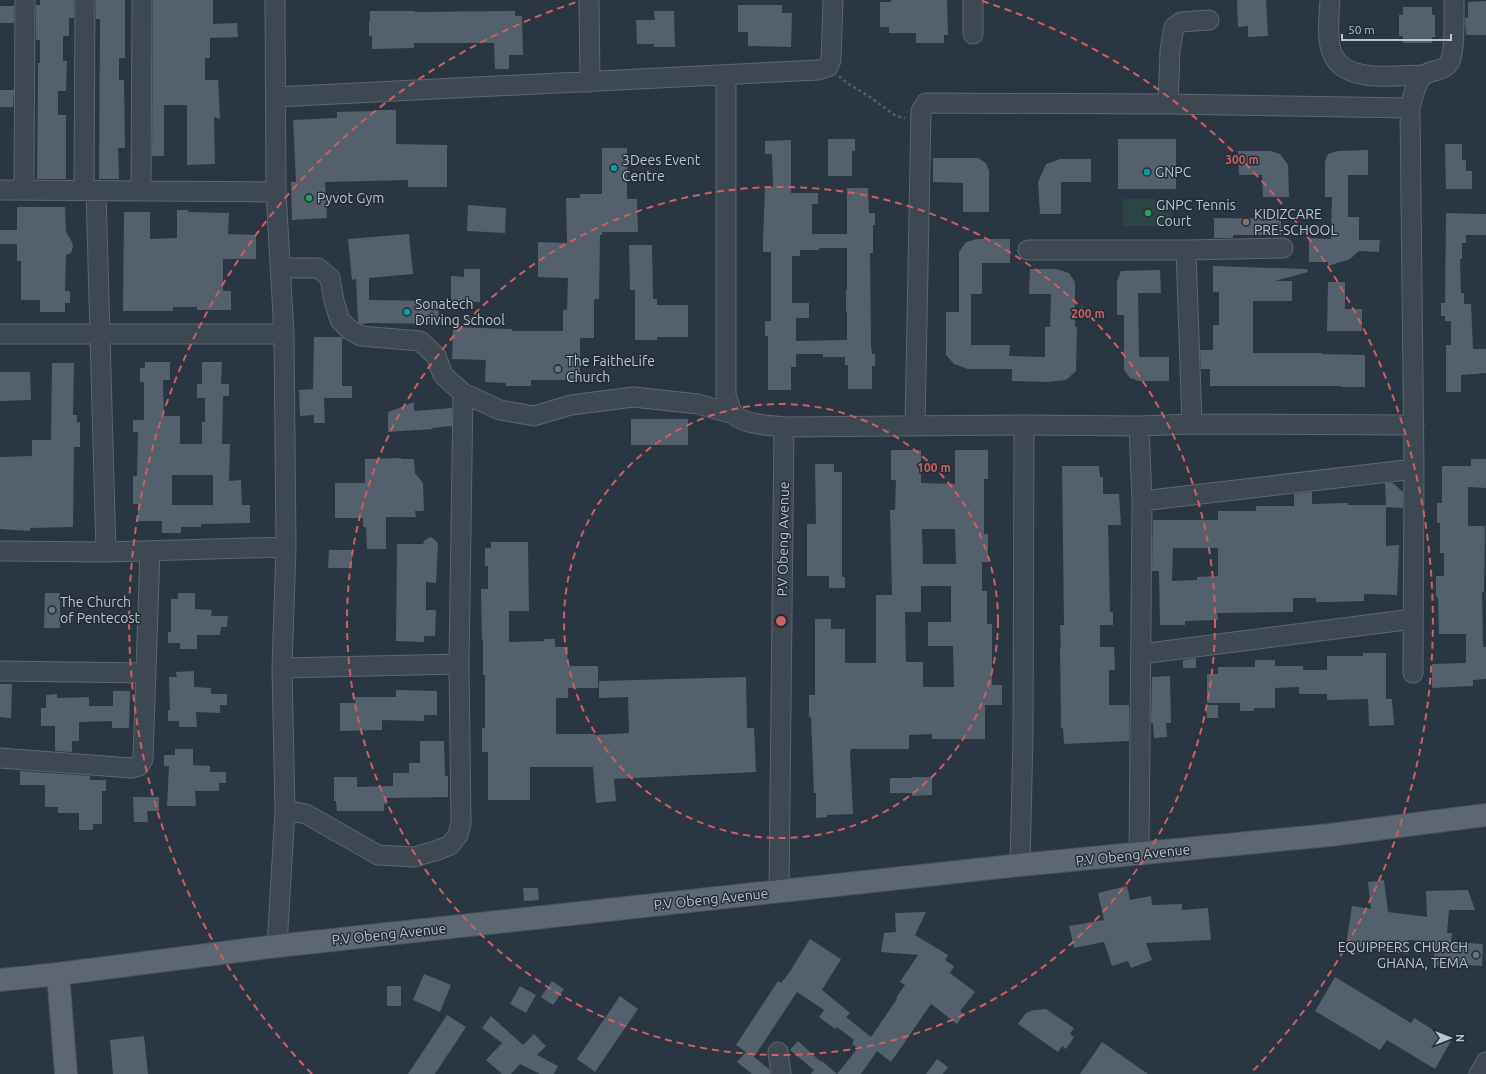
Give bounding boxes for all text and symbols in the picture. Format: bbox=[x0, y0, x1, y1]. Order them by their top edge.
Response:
scale bar bbox=[1342, 16, 1451, 42]
text: 50 m bbox=[1348, 23, 1375, 36]
place label: 3Dees Event Centre bbox=[622, 152, 701, 184]
text: 300 m bbox=[1225, 153, 1259, 166]
marker: 3Dees Event Centre bbox=[609, 163, 619, 173]
place label: GNPC bbox=[1155, 164, 1192, 180]
marker: GNPC bbox=[1142, 167, 1152, 177]
place label: Pyvot Gym bbox=[317, 190, 384, 206]
marker: Pyvot Gym bbox=[304, 193, 314, 203]
place label: GNPC Tennis Court bbox=[1156, 197, 1236, 229]
place label: KIDIZCARE PRE-SCHOOL bbox=[1254, 206, 1338, 238]
marker: GNPC Tennis Court bbox=[1143, 208, 1153, 218]
marker: KIDIZCARE PRE-SCHOOL bbox=[1241, 217, 1251, 227]
place label: Sonatech Driving School bbox=[415, 296, 505, 328]
marker: Sonatech Driving School bbox=[402, 307, 412, 317]
text: 200 m bbox=[1071, 307, 1105, 320]
place label: The FaitheLife Church bbox=[566, 353, 655, 385]
marker: The FaitheLife Church bbox=[553, 364, 563, 374]
text: 100 m bbox=[917, 461, 951, 474]
street label: P.V Obeng Avenue bbox=[774, 481, 792, 597]
place label: The Church of Pentecost bbox=[60, 594, 140, 626]
marker: The Church of Pentecost bbox=[47, 605, 57, 615]
centre of rings bbox=[774, 614, 788, 628]
street label: P.V Obeng Avenue bbox=[1075, 841, 1191, 869]
street label: P.V Obeng Avenue bbox=[653, 885, 769, 913]
street label: P.V Obeng Avenue bbox=[331, 920, 447, 948]
place label: EQUIPPERS CHURCH GHANA, TEMA bbox=[1338, 939, 1468, 971]
marker: EQUIPPERS CHURCH GHANA, TEMA bbox=[1471, 950, 1481, 960]
north arrow bbox=[1430, 1018, 1470, 1058]
text: N bbox=[1454, 1034, 1466, 1042]

